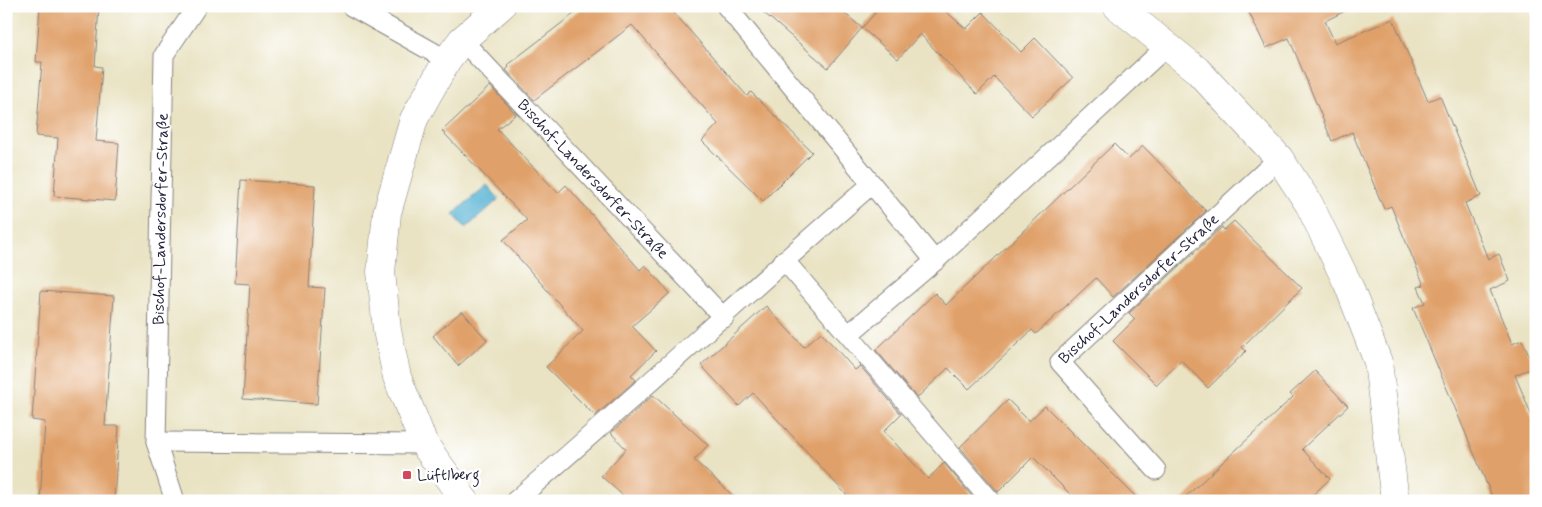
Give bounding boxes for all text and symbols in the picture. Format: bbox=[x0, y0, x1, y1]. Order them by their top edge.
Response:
street label: Bischof-Landersdorfer-Straße bbox=[513, 95, 673, 263]
street label: Bischof-Landersdorfer-Straße bbox=[148, 113, 173, 325]
street label: Bischof-Landersdorfer-Straße bbox=[1054, 209, 1223, 369]
place label: Lüftlberg bbox=[417, 465, 480, 487]
marker: Lüftlberg bbox=[401, 469, 413, 481]

